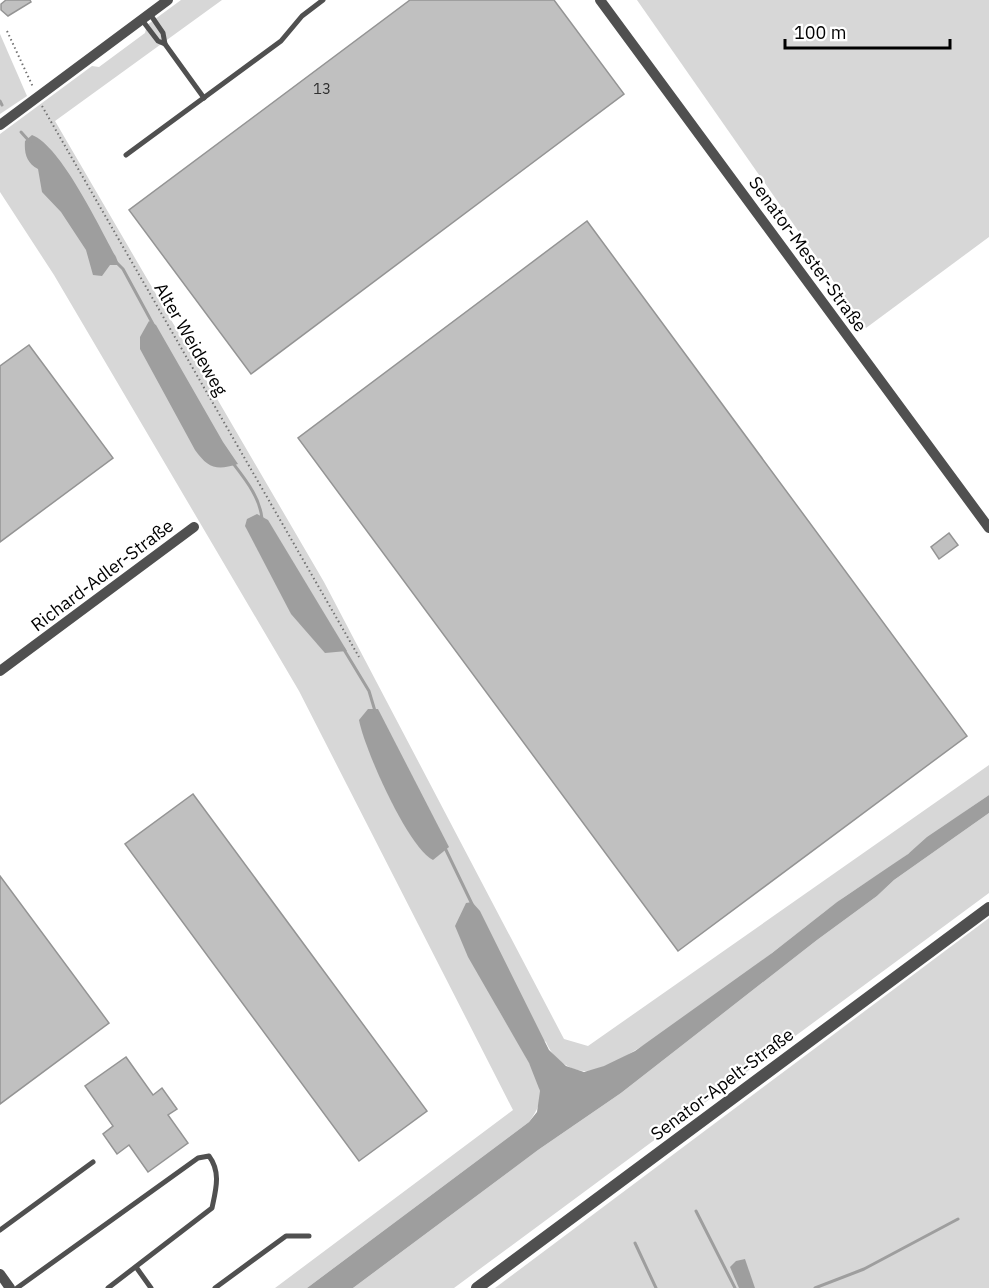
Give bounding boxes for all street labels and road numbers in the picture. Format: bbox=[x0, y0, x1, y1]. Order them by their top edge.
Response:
street label: Senator-Mester-Straße bbox=[744, 172, 872, 336]
street label: Alter Weideweg bbox=[149, 278, 233, 400]
street label: Richard-Adler-Straße bbox=[26, 514, 178, 636]
street label: Senator-Apelt-Straße bbox=[646, 1023, 798, 1145]

